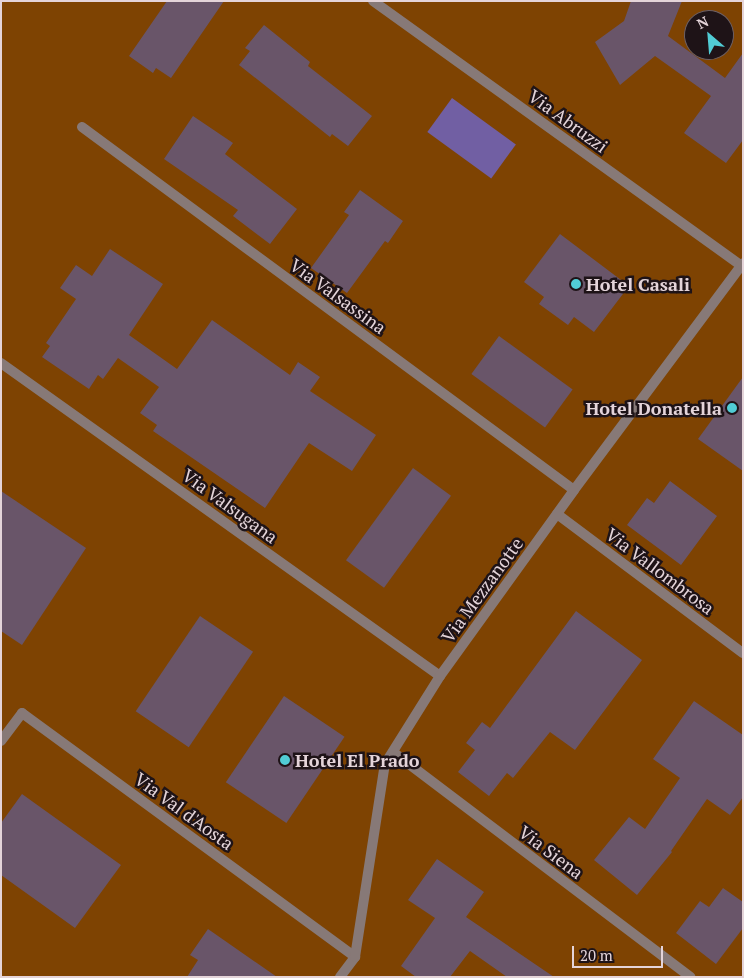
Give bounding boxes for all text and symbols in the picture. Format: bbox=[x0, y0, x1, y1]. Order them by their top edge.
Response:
north arrow bbox=[684, 10, 734, 60]
text: N bbox=[693, 11, 711, 33]
street label: Via Abruzzi bbox=[524, 85, 612, 157]
street label: Via Valsassina bbox=[285, 254, 391, 338]
place label: Hotel Casali bbox=[586, 273, 690, 295]
marker: Hotel Casali bbox=[570, 278, 582, 290]
place label: Hotel Donatella bbox=[586, 397, 722, 419]
marker: Hotel Donatella bbox=[726, 402, 738, 414]
street label: Via Valsugana bbox=[178, 464, 282, 548]
street label: Via Vallombrosa bbox=[601, 523, 719, 619]
street label: Via Mezzanotte bbox=[437, 533, 527, 647]
place label: Hotel El Prado bbox=[295, 749, 419, 771]
marker: Hotel El Prado bbox=[279, 754, 291, 766]
street label: Via Val d'Aosta bbox=[130, 768, 238, 854]
street label: Via Siena bbox=[515, 821, 587, 883]
scale bar bbox=[574, 936, 665, 968]
text: 20 m bbox=[580, 945, 613, 965]

